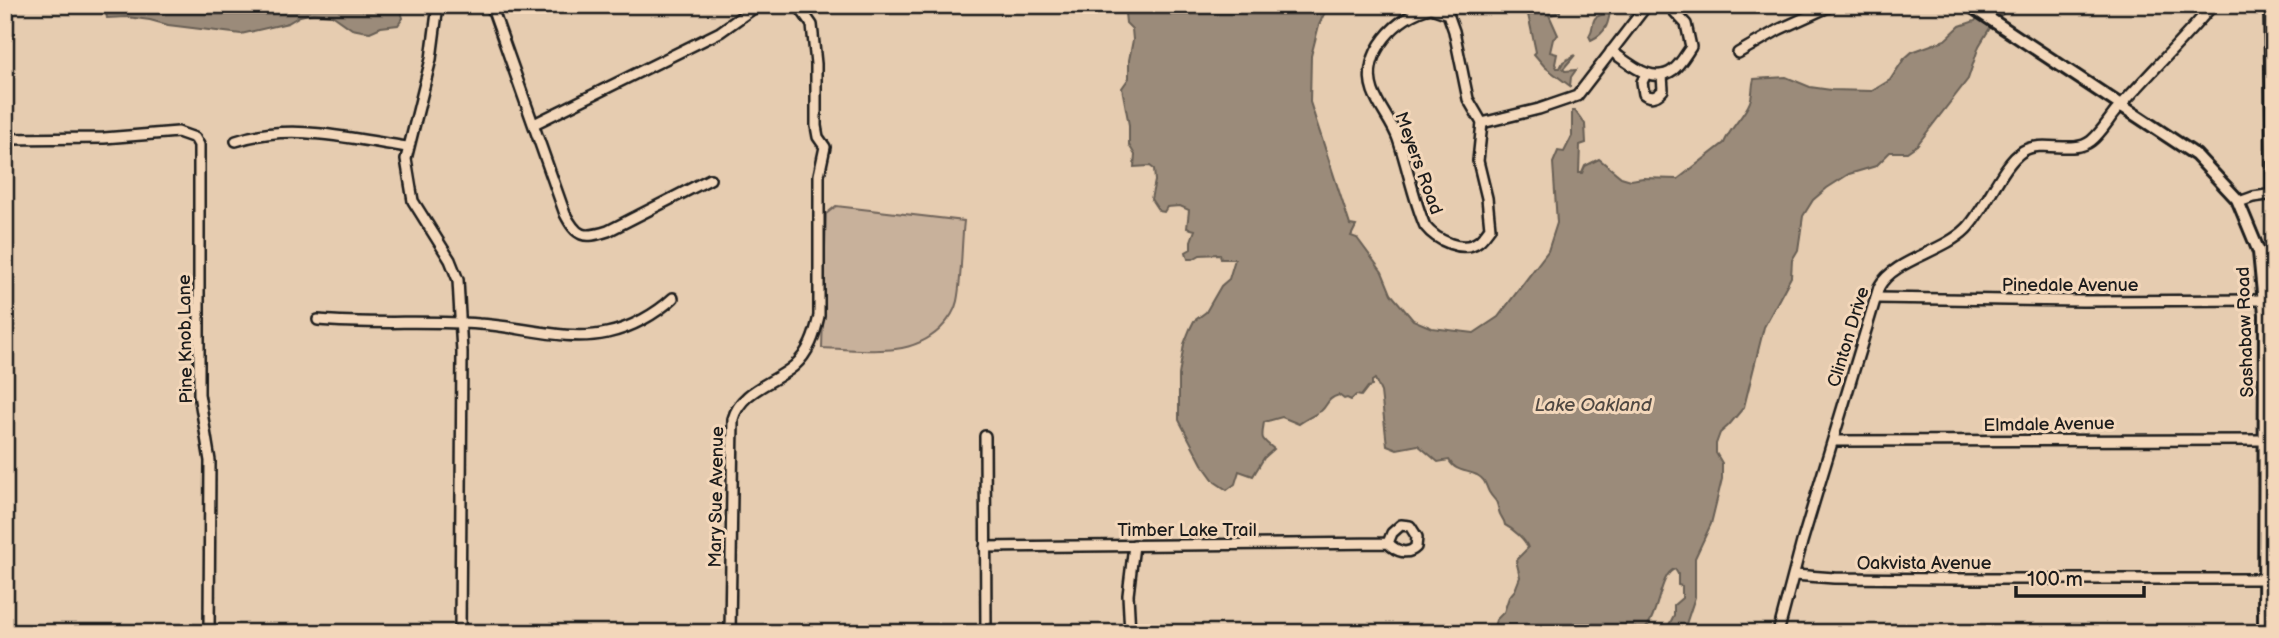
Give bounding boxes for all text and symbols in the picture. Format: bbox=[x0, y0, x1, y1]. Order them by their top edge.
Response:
street label: Meyers Road bbox=[1390, 109, 1447, 217]
street label: Sashabaw Road bbox=[2233, 266, 2258, 398]
street label: Pine Knob Lane bbox=[174, 274, 197, 404]
street label: Pinedale Avenue bbox=[2002, 275, 2139, 296]
street label: Clinton Drive bbox=[1823, 284, 1874, 390]
water label: Lake Oakland bbox=[1534, 394, 1653, 417]
street label: Elmdale Avenue bbox=[1983, 413, 2115, 436]
street label: Mary Sue Avenue bbox=[705, 426, 728, 568]
street label: Timber Lake Trail bbox=[1117, 520, 1257, 541]
street label: Oakvista Avenue bbox=[1857, 553, 1992, 574]
scale bar bbox=[2016, 554, 2144, 598]
text: 100 m bbox=[2027, 567, 2083, 592]

